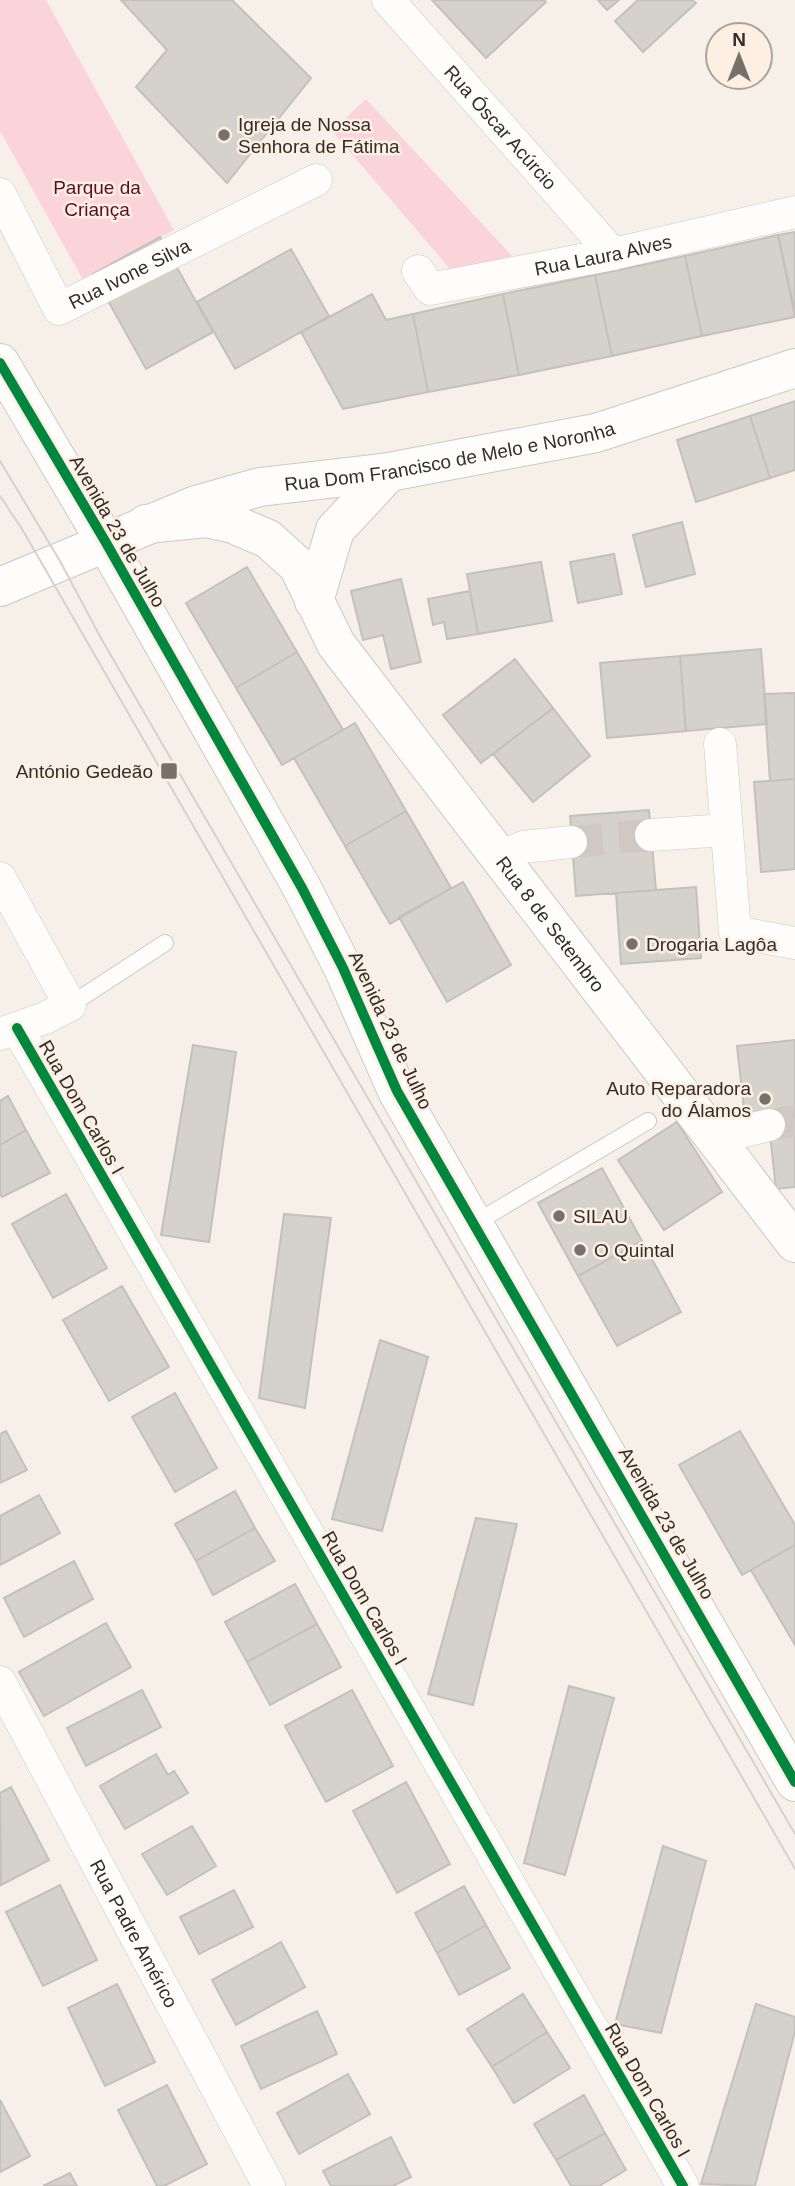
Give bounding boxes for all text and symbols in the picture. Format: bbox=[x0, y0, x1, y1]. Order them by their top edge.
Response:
north arrow bbox=[704, 21, 774, 91]
text: N bbox=[732, 29, 746, 50]
street label: Rua Óscar Acúrcio bbox=[440, 61, 561, 194]
place label: Igreja de Nossa Senhora de Fátima bbox=[238, 114, 400, 157]
marker: Igreja de Nossa Senhora de Fátima bbox=[216, 127, 232, 143]
park label: Parque da Criança bbox=[53, 177, 141, 220]
street label: Rua Laura Alves bbox=[533, 231, 674, 280]
street label: Rua Ivone Silva bbox=[65, 235, 194, 313]
street label: Rua Dom Francisco de Melo e Noronha bbox=[283, 417, 618, 495]
street label: Avenida 23 de Julho bbox=[66, 452, 170, 611]
place label: António Gedeão bbox=[16, 761, 153, 782]
marker: António Gedeão bbox=[159, 761, 179, 781]
street label: Rua 8 de Setembro bbox=[492, 853, 609, 996]
place label: Drogaria Lagôa bbox=[646, 934, 777, 955]
marker: Drogaria Lagôa bbox=[624, 936, 640, 952]
street label: Avenida 23 de Julho bbox=[345, 948, 436, 1113]
street label: Rua Dom Carlos I bbox=[35, 1037, 128, 1178]
place label: Auto Reparadora do Álamos bbox=[606, 1078, 751, 1121]
marker: Auto Reparadora do Álamos bbox=[757, 1091, 773, 1107]
place label: SILAU bbox=[573, 1206, 628, 1227]
marker: SILAU bbox=[551, 1208, 567, 1224]
place label: O Quintal bbox=[594, 1240, 674, 1261]
marker: O Quintal bbox=[572, 1242, 588, 1258]
street label: Avenida 23 de Julho bbox=[615, 1444, 719, 1603]
street label: Rua Dom Carlos I bbox=[318, 1528, 411, 1669]
street label: Rua Padre Américo bbox=[86, 1856, 182, 2011]
street label: Rua Dom Carlos I bbox=[601, 2020, 694, 2161]

